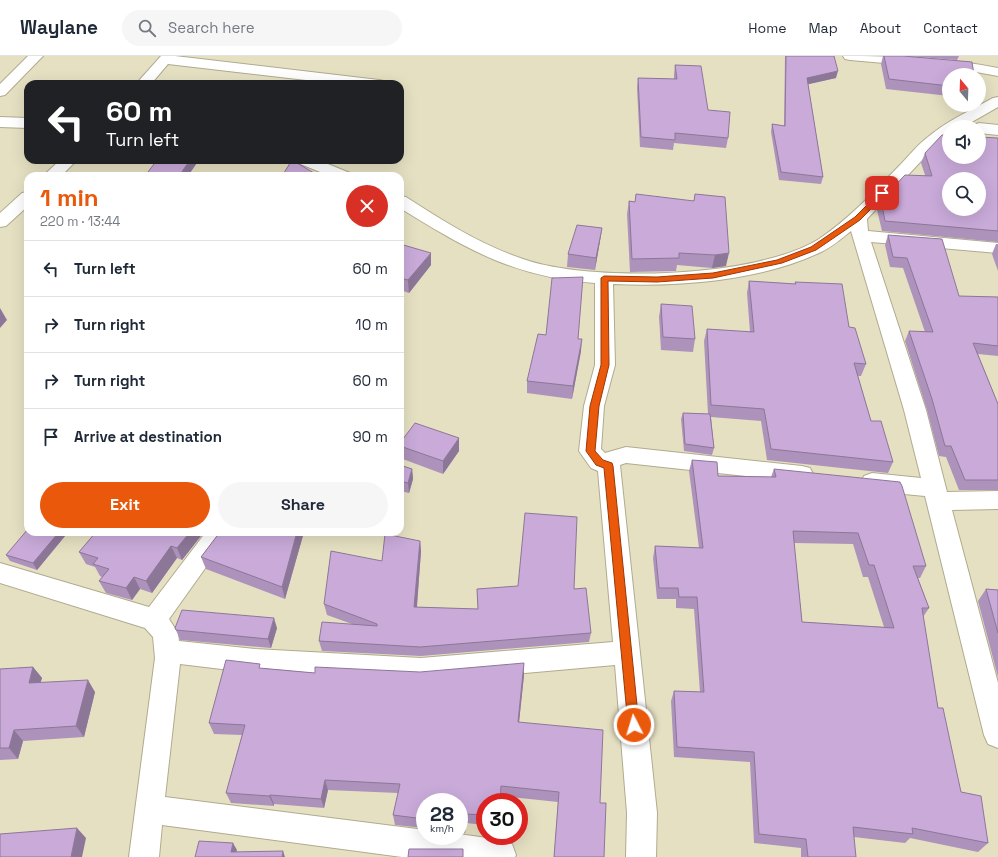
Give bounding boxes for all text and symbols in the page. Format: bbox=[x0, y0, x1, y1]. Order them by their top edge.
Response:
search box bbox=[122, 10, 402, 46]
text: Waylane bbox=[20, 15, 98, 40]
icon: search bbox=[136, 17, 158, 39]
text: Search here bbox=[168, 18, 255, 37]
text: Home bbox=[748, 19, 786, 37]
text: Map bbox=[808, 19, 838, 37]
text: About bbox=[860, 19, 901, 37]
text: Contact bbox=[923, 19, 978, 37]
north arrow bbox=[942, 68, 986, 112]
map controls bbox=[942, 68, 986, 216]
text: 60 m bbox=[106, 93, 172, 129]
icon: left bbox=[40, 96, 92, 148]
button: sound bbox=[942, 120, 986, 164]
text: Turn left bbox=[106, 128, 179, 151]
button: search bbox=[942, 172, 986, 216]
pin bbox=[865, 176, 899, 210]
text: 1 min bbox=[40, 182, 99, 213]
icon: arrive bbox=[871, 182, 893, 204]
button: close bbox=[346, 185, 388, 227]
text: 220 m · 13:44 bbox=[40, 213, 120, 230]
icon: left bbox=[40, 258, 62, 280]
text: Turn left bbox=[74, 259, 136, 278]
text: 60 m bbox=[352, 259, 388, 278]
icon: right bbox=[40, 314, 62, 336]
text: Turn right bbox=[74, 315, 145, 334]
text: 10 m bbox=[355, 315, 388, 334]
icon: right bbox=[40, 370, 62, 392]
text: Turn right bbox=[74, 371, 145, 390]
text: 60 m bbox=[352, 371, 388, 390]
icon: arrive bbox=[40, 426, 62, 448]
text: Arrive at destination bbox=[74, 427, 222, 446]
text: 90 m bbox=[352, 427, 388, 446]
button: Exit bbox=[40, 482, 210, 528]
button: Share bbox=[218, 482, 388, 528]
position arrow bbox=[613, 704, 655, 746]
speed limit sign: 30 bbox=[476, 793, 528, 845]
text: 28 bbox=[430, 801, 454, 827]
text: km/h bbox=[430, 822, 454, 835]

